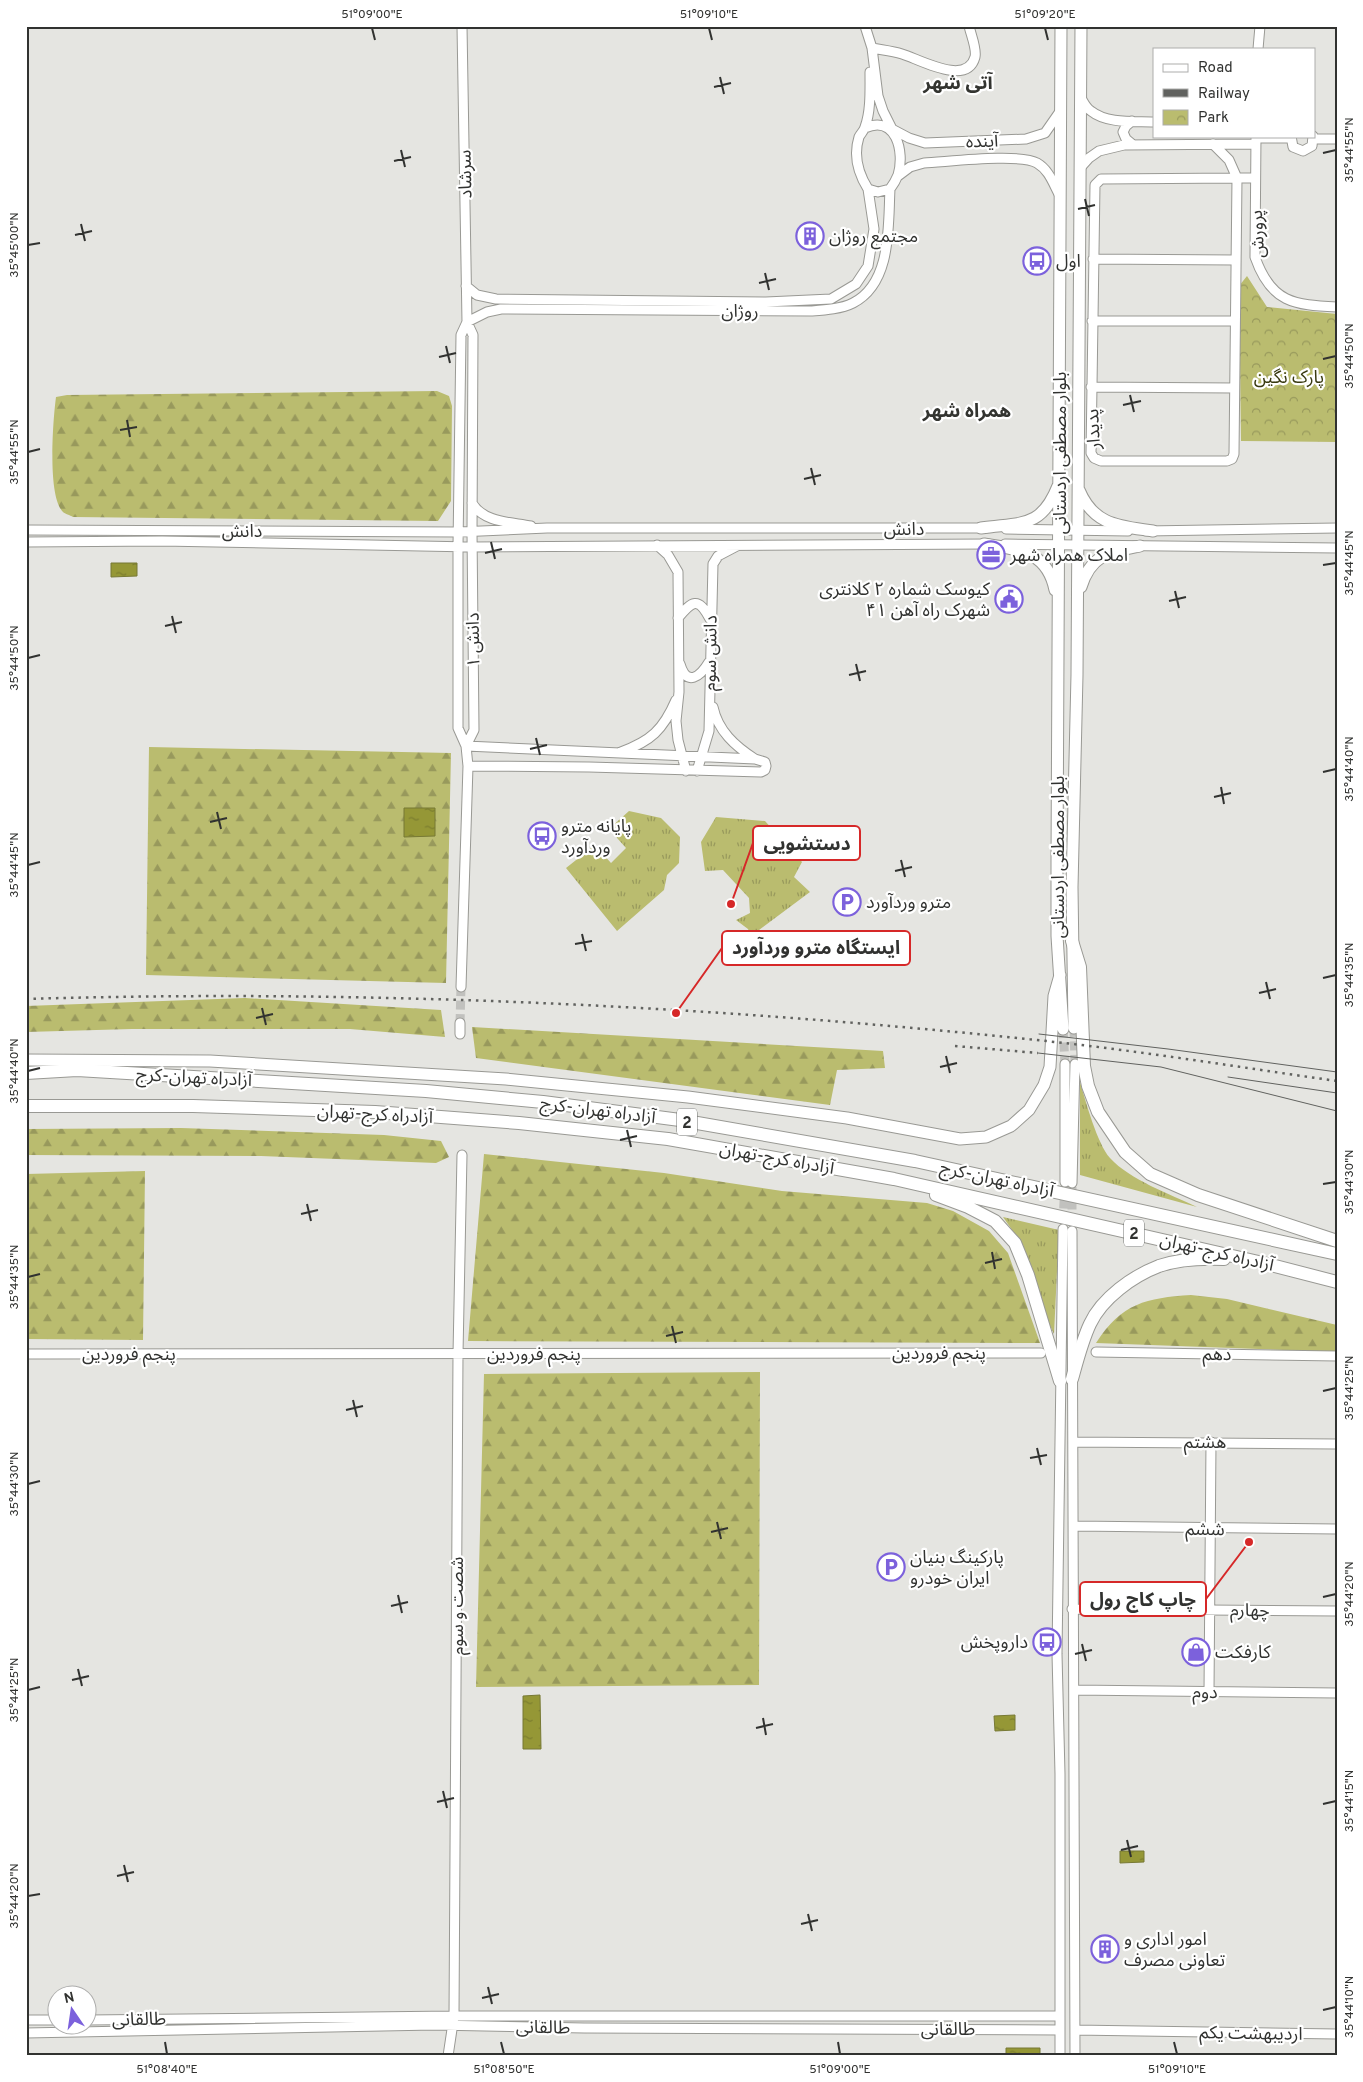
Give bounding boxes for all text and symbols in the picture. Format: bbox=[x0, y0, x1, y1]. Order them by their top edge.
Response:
text: 51°09'00"E bbox=[341, 7, 403, 23]
text: 51°09'10"E bbox=[680, 7, 738, 23]
text: 51°09'20"E bbox=[1014, 7, 1076, 23]
legend bbox=[1153, 48, 1316, 138]
text: Road bbox=[1198, 59, 1233, 78]
district label: آتی شهر bbox=[922, 71, 994, 96]
text: Railway bbox=[1198, 85, 1250, 104]
text: Park bbox=[1198, 109, 1229, 128]
text: 35°44'55"N bbox=[1342, 117, 1358, 183]
street label: آینده bbox=[965, 130, 1000, 155]
street label: سرشاد bbox=[455, 149, 478, 198]
street label: پرورش bbox=[1246, 209, 1271, 259]
text: 35°45'00"N bbox=[7, 212, 23, 278]
building icon: مجتمع روژان bbox=[795, 221, 825, 251]
place label: مجتمع روژان bbox=[829, 226, 918, 250]
bus stop icon: اول bbox=[1022, 246, 1052, 276]
place label: اول bbox=[1056, 251, 1081, 274]
street label: روژان bbox=[721, 301, 759, 324]
text: 35°44'50"N bbox=[1342, 323, 1358, 389]
park label: پارک نگین bbox=[1254, 367, 1324, 390]
street label: بلوار مصطفی اردستانی bbox=[1050, 372, 1073, 534]
district label: همراه شهر bbox=[922, 400, 1011, 424]
street label: پدیدار bbox=[1082, 408, 1107, 451]
text: 35°44'55"N bbox=[7, 419, 23, 485]
street label: دانش bbox=[884, 519, 924, 542]
street label: دانش bbox=[222, 521, 262, 544]
text: 35°44'45"N bbox=[1342, 530, 1358, 596]
office icon: املاک همراه شهر bbox=[976, 540, 1006, 570]
place label: املاک همراه شهر bbox=[1009, 545, 1128, 568]
place label: کیوسک شماره ۲ کلانتری ۴۱ شهرک راه آهن bbox=[819, 579, 991, 623]
public building icon: کیوسک شماره ۲ کلانتری ۴۱ شهرک راه آهن bbox=[994, 584, 1024, 614]
street label: دانش ۱ bbox=[463, 612, 486, 668]
street label: دانش سوم bbox=[699, 615, 725, 691]
text: 35°44'50"N bbox=[7, 625, 23, 691]
text: 35°44'40"N bbox=[1342, 736, 1358, 802]
street label: بلوار مصطفی اردستانی bbox=[1048, 776, 1071, 938]
place label: پایانه مترو وردآورد bbox=[561, 816, 631, 860]
bus stop icon: پایانه مترو وردآورد bbox=[527, 821, 557, 851]
callout: دستشویی bbox=[753, 826, 860, 860]
text: 35°44'45"N bbox=[7, 832, 23, 898]
text: دستشویی bbox=[764, 833, 851, 857]
parking icon: مترو وردآورد bbox=[832, 887, 862, 917]
place label: مترو وردآورد bbox=[866, 892, 951, 915]
callout: ایستگاه مترو وردآورد bbox=[722, 931, 910, 965]
text: ایستگاه مترو وردآورد bbox=[732, 936, 900, 961]
text: 35°44'35"N bbox=[1342, 942, 1358, 1008]
text: 35°44'40"N bbox=[7, 1038, 23, 1104]
street label: آزادراه تهران-کرج bbox=[135, 1064, 253, 1093]
street label: آزادراه تهران-کرج bbox=[539, 1093, 658, 1130]
street label: آزادراه کرج-تهران bbox=[316, 1101, 434, 1130]
road number: 2 bbox=[677, 1108, 697, 1136]
street label: آزادراه کرج-تهران bbox=[718, 1138, 837, 1181]
text: 35°44'30"N bbox=[1342, 1149, 1358, 1215]
street label: آزادراه تهران-کرج bbox=[937, 1157, 1057, 1204]
road number: 2 bbox=[1124, 1220, 1144, 1246]
street label: آزادراه کرج-تهران bbox=[1157, 1229, 1277, 1278]
text: 35°44'35"N bbox=[7, 1244, 23, 1310]
street label: پنجم فروردین bbox=[892, 1343, 986, 1366]
street label: پنجم فروردین bbox=[82, 1344, 176, 1367]
street label: پنجم فروردین bbox=[487, 1344, 581, 1367]
street label: دهم bbox=[1202, 1344, 1232, 1367]
text: 35°44'25"N bbox=[1342, 1355, 1358, 1421]
street label: هشتم bbox=[1184, 1432, 1226, 1455]
text: 35°44'30"N bbox=[7, 1451, 23, 1517]
street label: ششم bbox=[1185, 1519, 1225, 1542]
place label: پارکینگ بنیان ایران خودرو bbox=[910, 1547, 1004, 1591]
parking icon: پارکینگ بنیان ایران خودرو bbox=[876, 1552, 906, 1582]
street label: شصت و سوم bbox=[447, 1557, 471, 1655]
text: 35°44'20"N bbox=[1342, 1561, 1358, 1627]
callout: چاپ کاج رول bbox=[1080, 1582, 1206, 1616]
text: چاپ کاج رول bbox=[1090, 1589, 1196, 1613]
street label: چهارم bbox=[1230, 1600, 1270, 1624]
bus stop icon: داروپخش bbox=[1032, 1627, 1062, 1657]
place label: داروپخش bbox=[961, 1632, 1028, 1655]
shop icon: کارفکت bbox=[1181, 1637, 1211, 1667]
place label: کارفکت bbox=[1215, 1642, 1271, 1665]
text: 35°44'25"N bbox=[7, 1657, 23, 1723]
street label: دوم bbox=[1192, 1682, 1218, 1706]
text: 35°44'15"N bbox=[1342, 1770, 1358, 1832]
text: 35°44'20"N bbox=[7, 1863, 23, 1929]
place label: امور اداری و تعاونی مصرف bbox=[1124, 1929, 1225, 1973]
building icon: امور اداری و تعاونی مصرف bbox=[1090, 1934, 1120, 1964]
text: 35°44'10"N bbox=[1342, 1976, 1358, 2038]
north arrow bbox=[48, 1984, 98, 2034]
text: N bbox=[63, 1989, 76, 2008]
street label: طالقانی bbox=[112, 2009, 166, 2032]
street label: طالقانی bbox=[516, 2017, 570, 2040]
street label: طالقانی bbox=[921, 2019, 975, 2042]
street label: اردیبهشت یکم bbox=[1199, 2022, 1303, 2047]
text: 51°08'40"E bbox=[136, 2062, 198, 2078]
text: 51°08'50"E bbox=[473, 2062, 535, 2078]
text: 51°09'00"E bbox=[809, 2062, 871, 2078]
text: 51°09'10"E bbox=[1148, 2062, 1206, 2078]

